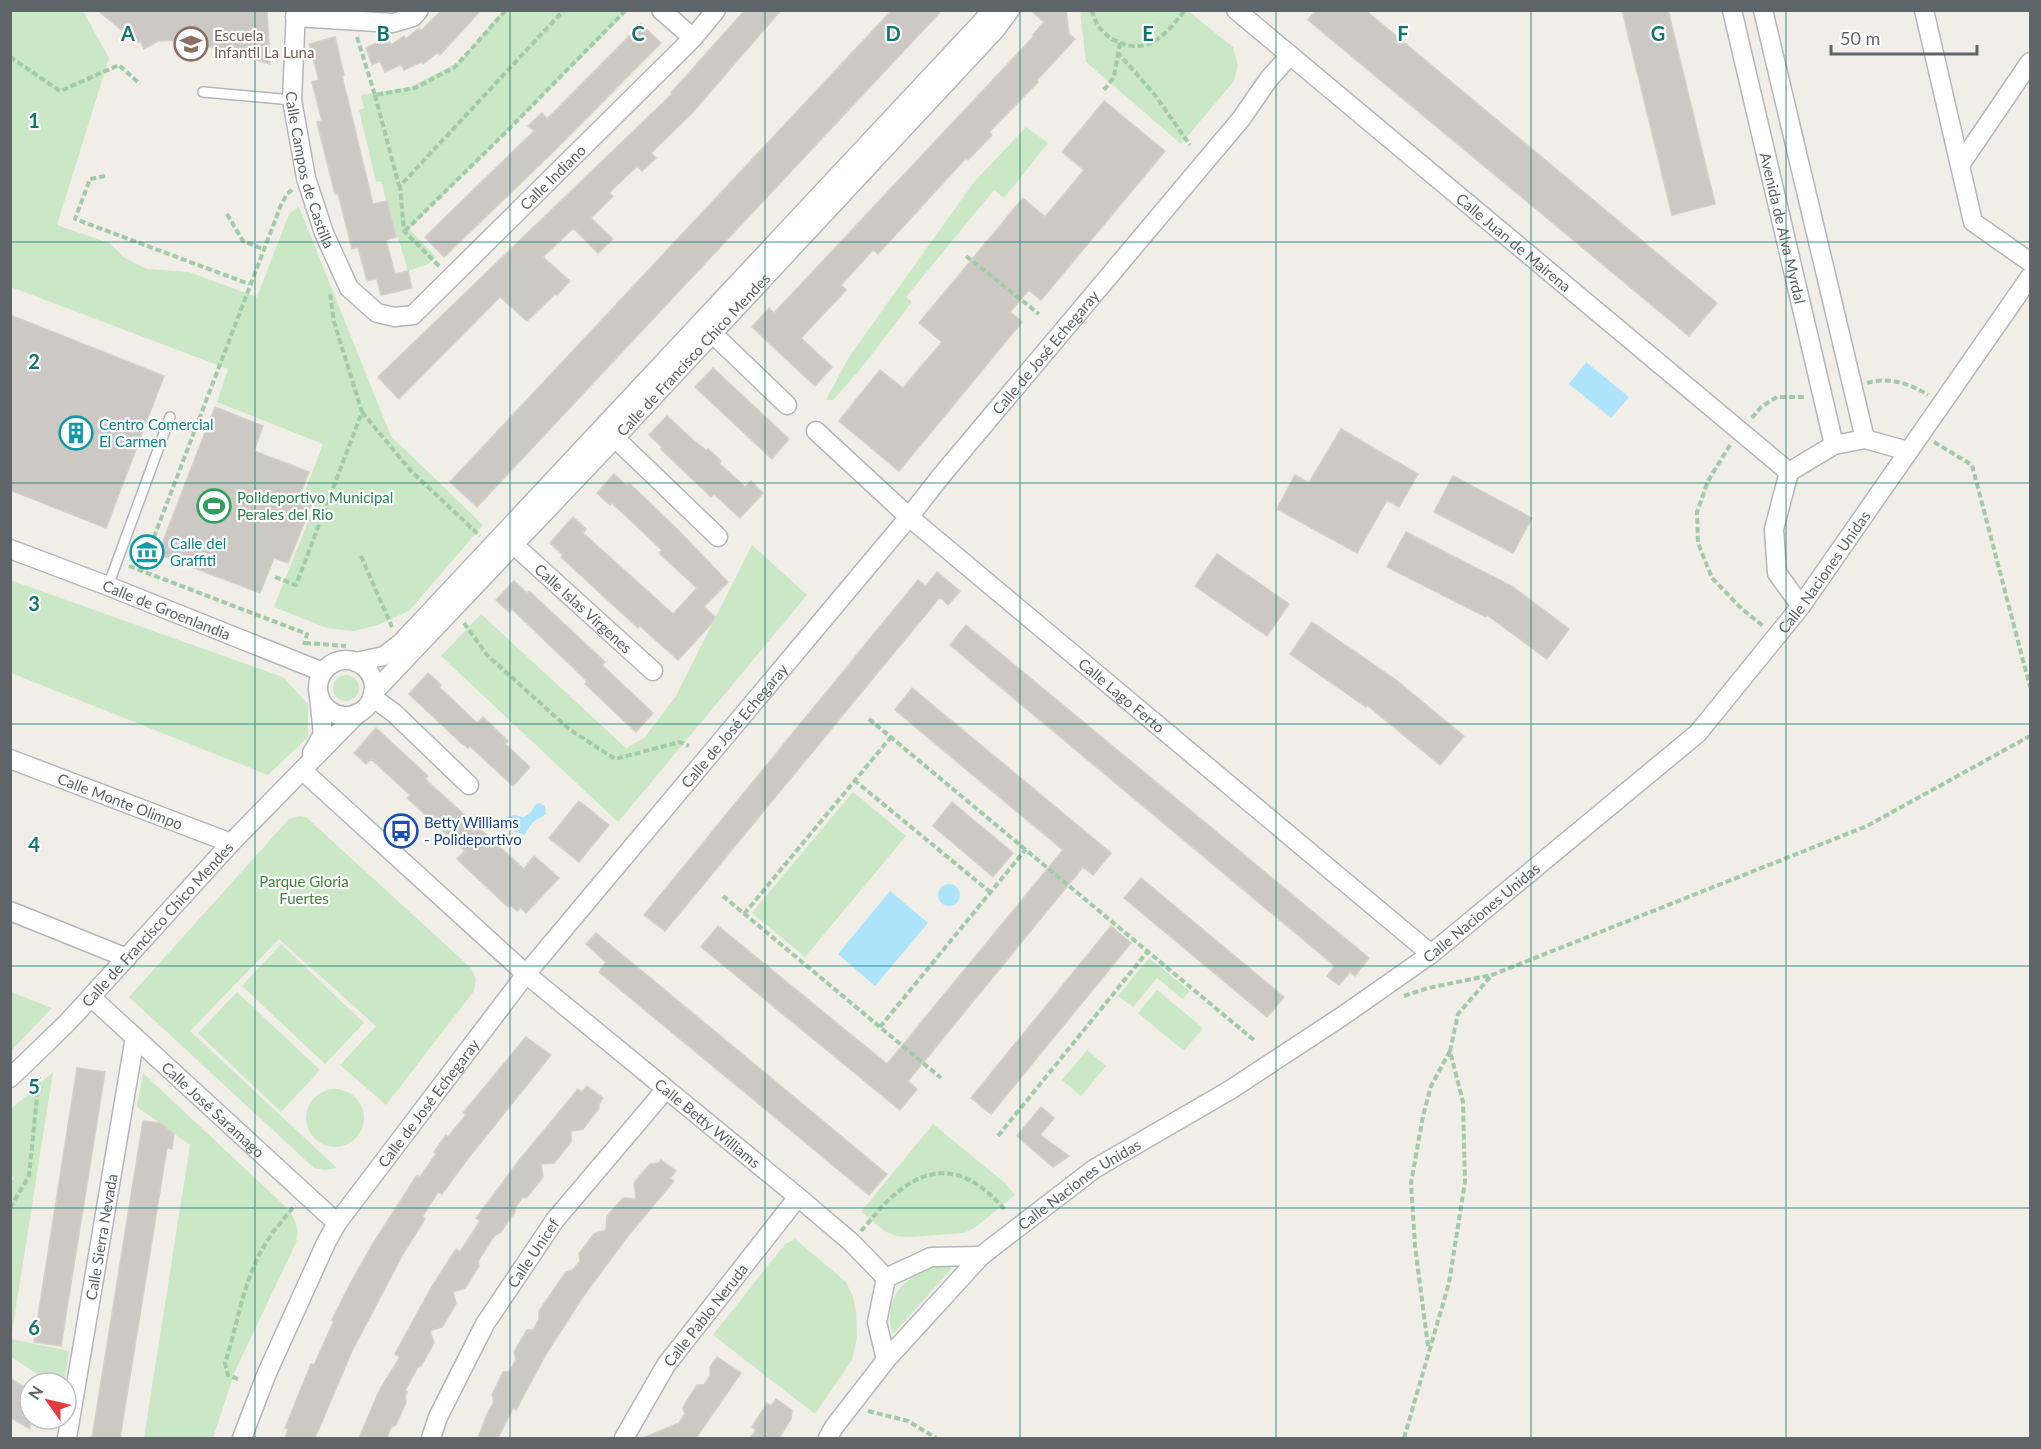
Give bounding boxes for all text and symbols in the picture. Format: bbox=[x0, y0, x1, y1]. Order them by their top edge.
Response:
scale bar bbox=[1831, 18, 1976, 56]
text: A bbox=[120, 21, 135, 45]
text: B bbox=[376, 21, 390, 45]
text: C bbox=[631, 21, 645, 45]
text: D bbox=[885, 21, 901, 45]
text: E bbox=[1142, 21, 1154, 45]
text: F bbox=[1397, 21, 1409, 45]
text: G bbox=[1651, 21, 1665, 45]
school or university icon: Escuela Infantil La Luna bbox=[173, 26, 209, 62]
place label: Escuela Infantil La Luna bbox=[214, 26, 314, 61]
text: 50 m bbox=[1840, 27, 1880, 49]
street label: Calle Campos de Castilla bbox=[283, 91, 339, 251]
text: 1 bbox=[28, 108, 40, 132]
street label: Calle Indiano bbox=[516, 141, 589, 213]
street label: Avenida de Alva Myrdal bbox=[1757, 151, 1810, 306]
street label: Calle Juan de Mairena bbox=[1453, 189, 1575, 295]
street label: Calle de Francisco Chico Mendes bbox=[613, 269, 773, 440]
street label: Calle de José Echegaray bbox=[988, 286, 1103, 418]
text: 2 bbox=[28, 349, 40, 373]
building icon: Centro Comercial El Carmen bbox=[58, 415, 94, 451]
place label: Centro Comercial El Carmen bbox=[99, 415, 213, 450]
sports icon: Polideportivo Municipal Perales del Rio bbox=[196, 488, 232, 524]
place label: Polideportivo Municipal Perales del Rio bbox=[237, 488, 393, 523]
street label: Calle Naciones Unidas bbox=[1774, 507, 1874, 637]
museum icon: Calle del Graffiti bbox=[129, 534, 165, 570]
place label: Calle del Graffiti bbox=[170, 534, 226, 569]
street label: Calle Islas Vírgenes bbox=[531, 560, 636, 657]
street label: Calle de Groenlandia bbox=[100, 576, 233, 643]
text: 3 bbox=[28, 591, 40, 615]
street label: Calle Lago Ferto bbox=[1075, 654, 1168, 736]
street label: Calle de José Echegaray bbox=[677, 660, 792, 791]
street label: Calle Monte Olimpo bbox=[55, 769, 185, 833]
bus stop icon: Betty Williams - Polideportivo bbox=[383, 813, 419, 849]
place label: Betty Williams - Polideportivo bbox=[424, 813, 522, 848]
text: 4 bbox=[28, 832, 40, 856]
street label: Calle de Francisco Chico Mendes bbox=[78, 838, 237, 1010]
street label: Calle Naciones Unidas bbox=[1419, 859, 1543, 966]
park label: Parque Gloria Fuertes bbox=[259, 872, 349, 907]
street label: Calle de José Echegaray bbox=[374, 1035, 483, 1171]
street label: Calle José Saramago bbox=[158, 1058, 268, 1161]
text: 5 bbox=[28, 1074, 40, 1098]
street label: Calle Betty Williams bbox=[651, 1074, 764, 1172]
street label: Calle Naciones Unidas bbox=[1014, 1135, 1144, 1233]
street label: Calle Sierra Nevada bbox=[82, 1172, 121, 1301]
street label: Calle Unicef bbox=[503, 1214, 563, 1291]
street label: Calle Pablo Neruda bbox=[659, 1260, 751, 1370]
text: 6 bbox=[28, 1315, 40, 1339]
north arrow bbox=[18, 1371, 78, 1431]
text: N bbox=[24, 1382, 46, 1403]

